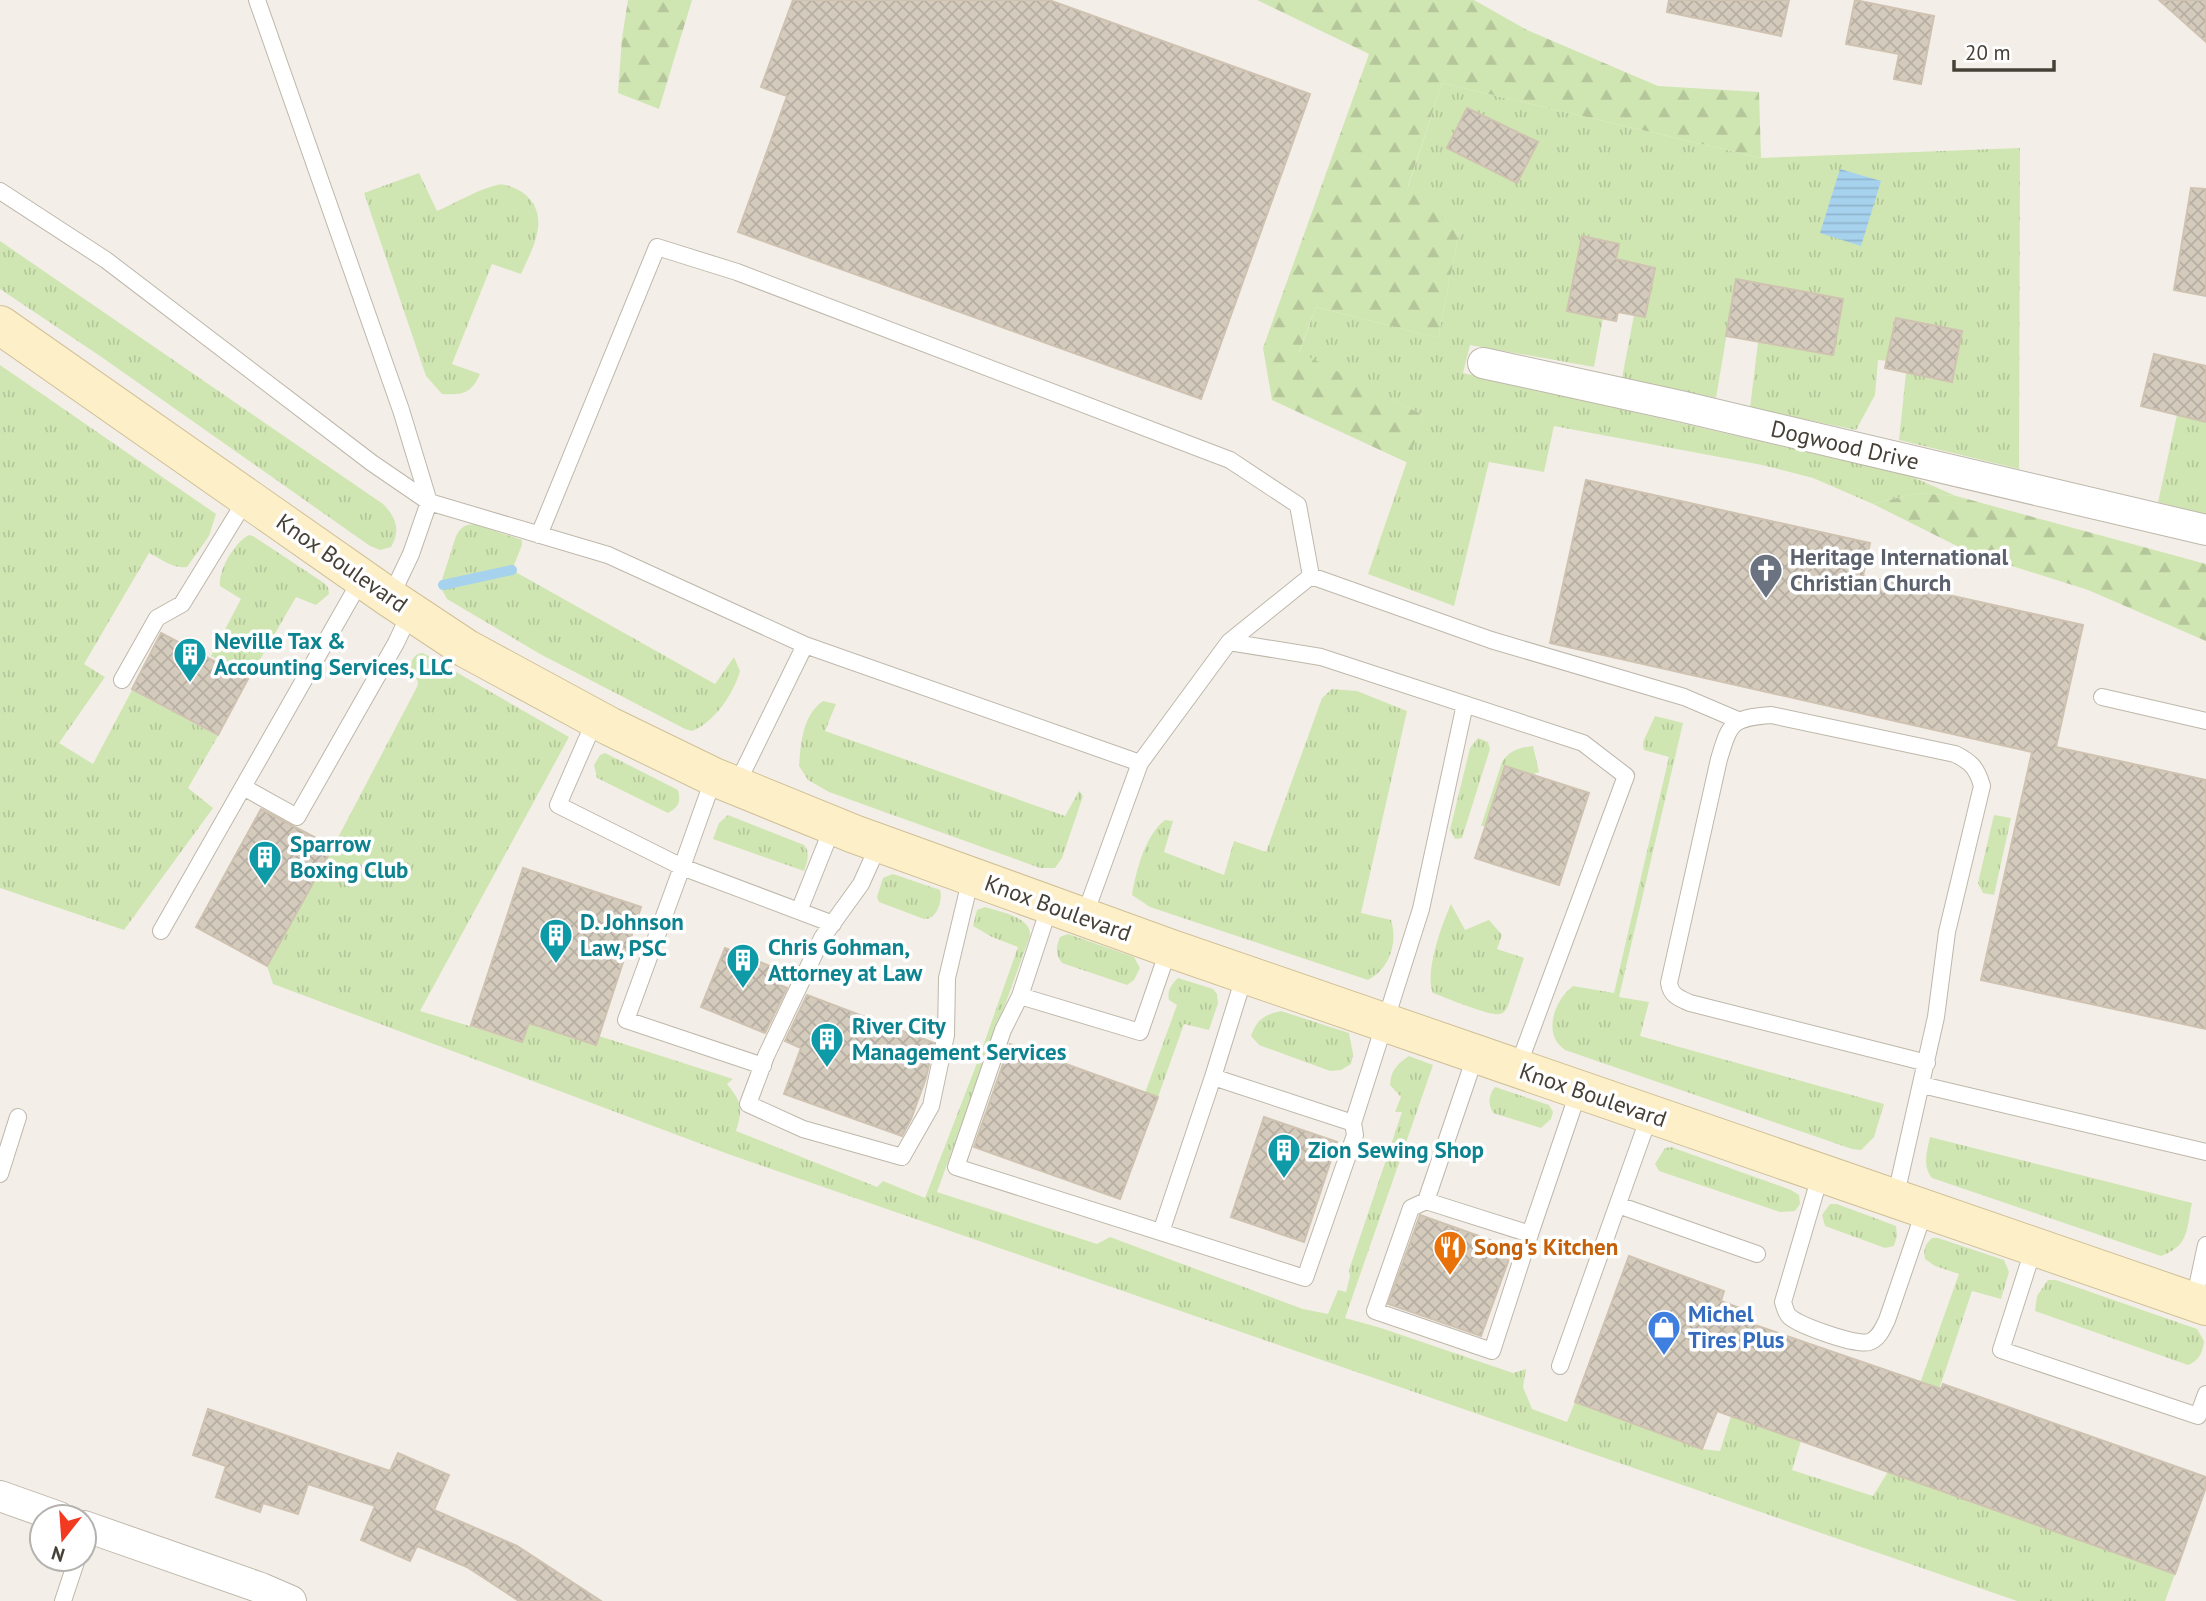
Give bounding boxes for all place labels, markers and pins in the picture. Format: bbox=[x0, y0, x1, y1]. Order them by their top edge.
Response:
place label: Heritage International Christian Church bbox=[1790, 542, 2008, 597]
church icon: Heritage International Christian Church bbox=[1747, 551, 1785, 600]
place label: Neville Tax & Accounting Services, LLC bbox=[214, 626, 453, 681]
building icon: Neville Tax & Accounting Services, LLC bbox=[171, 635, 209, 684]
place label: Sparrow Boxing Club bbox=[290, 829, 408, 884]
building icon: Sparrow Boxing Club bbox=[246, 838, 284, 887]
place label: D. Johnson Law, PSC bbox=[580, 907, 684, 962]
building icon: D. Johnson Law, PSC bbox=[537, 916, 575, 965]
place label: Chris Gohman, Attorney at Law bbox=[768, 932, 923, 987]
building icon: Chris Gohman, Attorney at Law bbox=[724, 941, 762, 990]
place label: River City Management Services bbox=[852, 1011, 1067, 1066]
building icon: River City Management Services bbox=[808, 1020, 846, 1069]
building icon: Zion Sewing Shop bbox=[1265, 1131, 1303, 1180]
place label: Zion Sewing Shop bbox=[1308, 1135, 1484, 1164]
restaurant icon: Song's Kitchen bbox=[1431, 1228, 1469, 1277]
place label: Song's Kitchen bbox=[1474, 1232, 1618, 1261]
place label: Michel Tires Plus bbox=[1688, 1299, 1785, 1354]
shop icon: Michel Tires Plus bbox=[1645, 1308, 1683, 1357]

